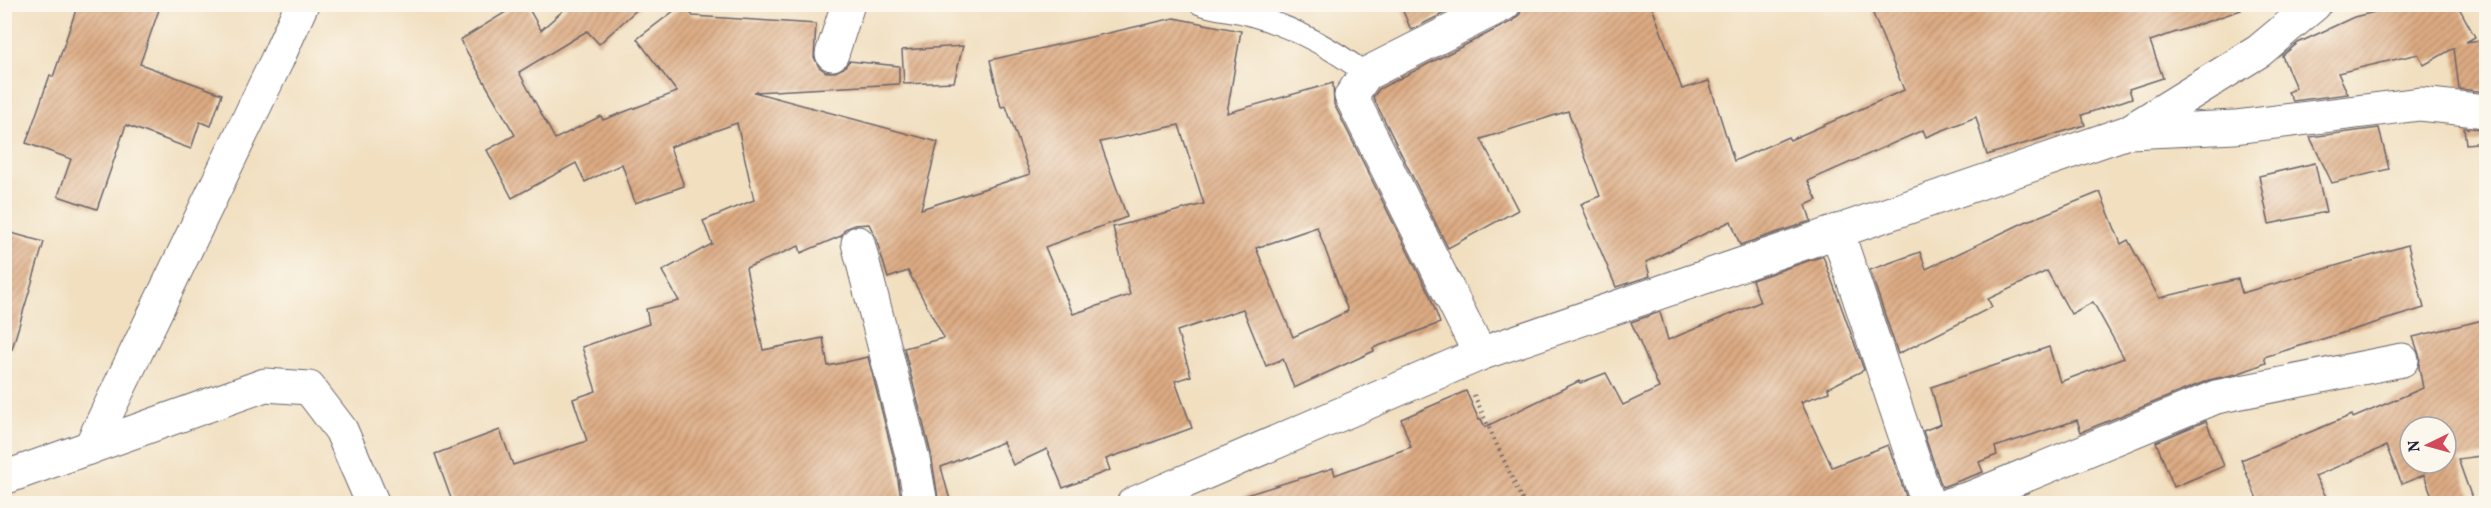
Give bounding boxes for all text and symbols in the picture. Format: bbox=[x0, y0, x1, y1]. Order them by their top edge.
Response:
north arrow bbox=[2398, 415, 2458, 475]
text: N bbox=[2404, 439, 2427, 453]

